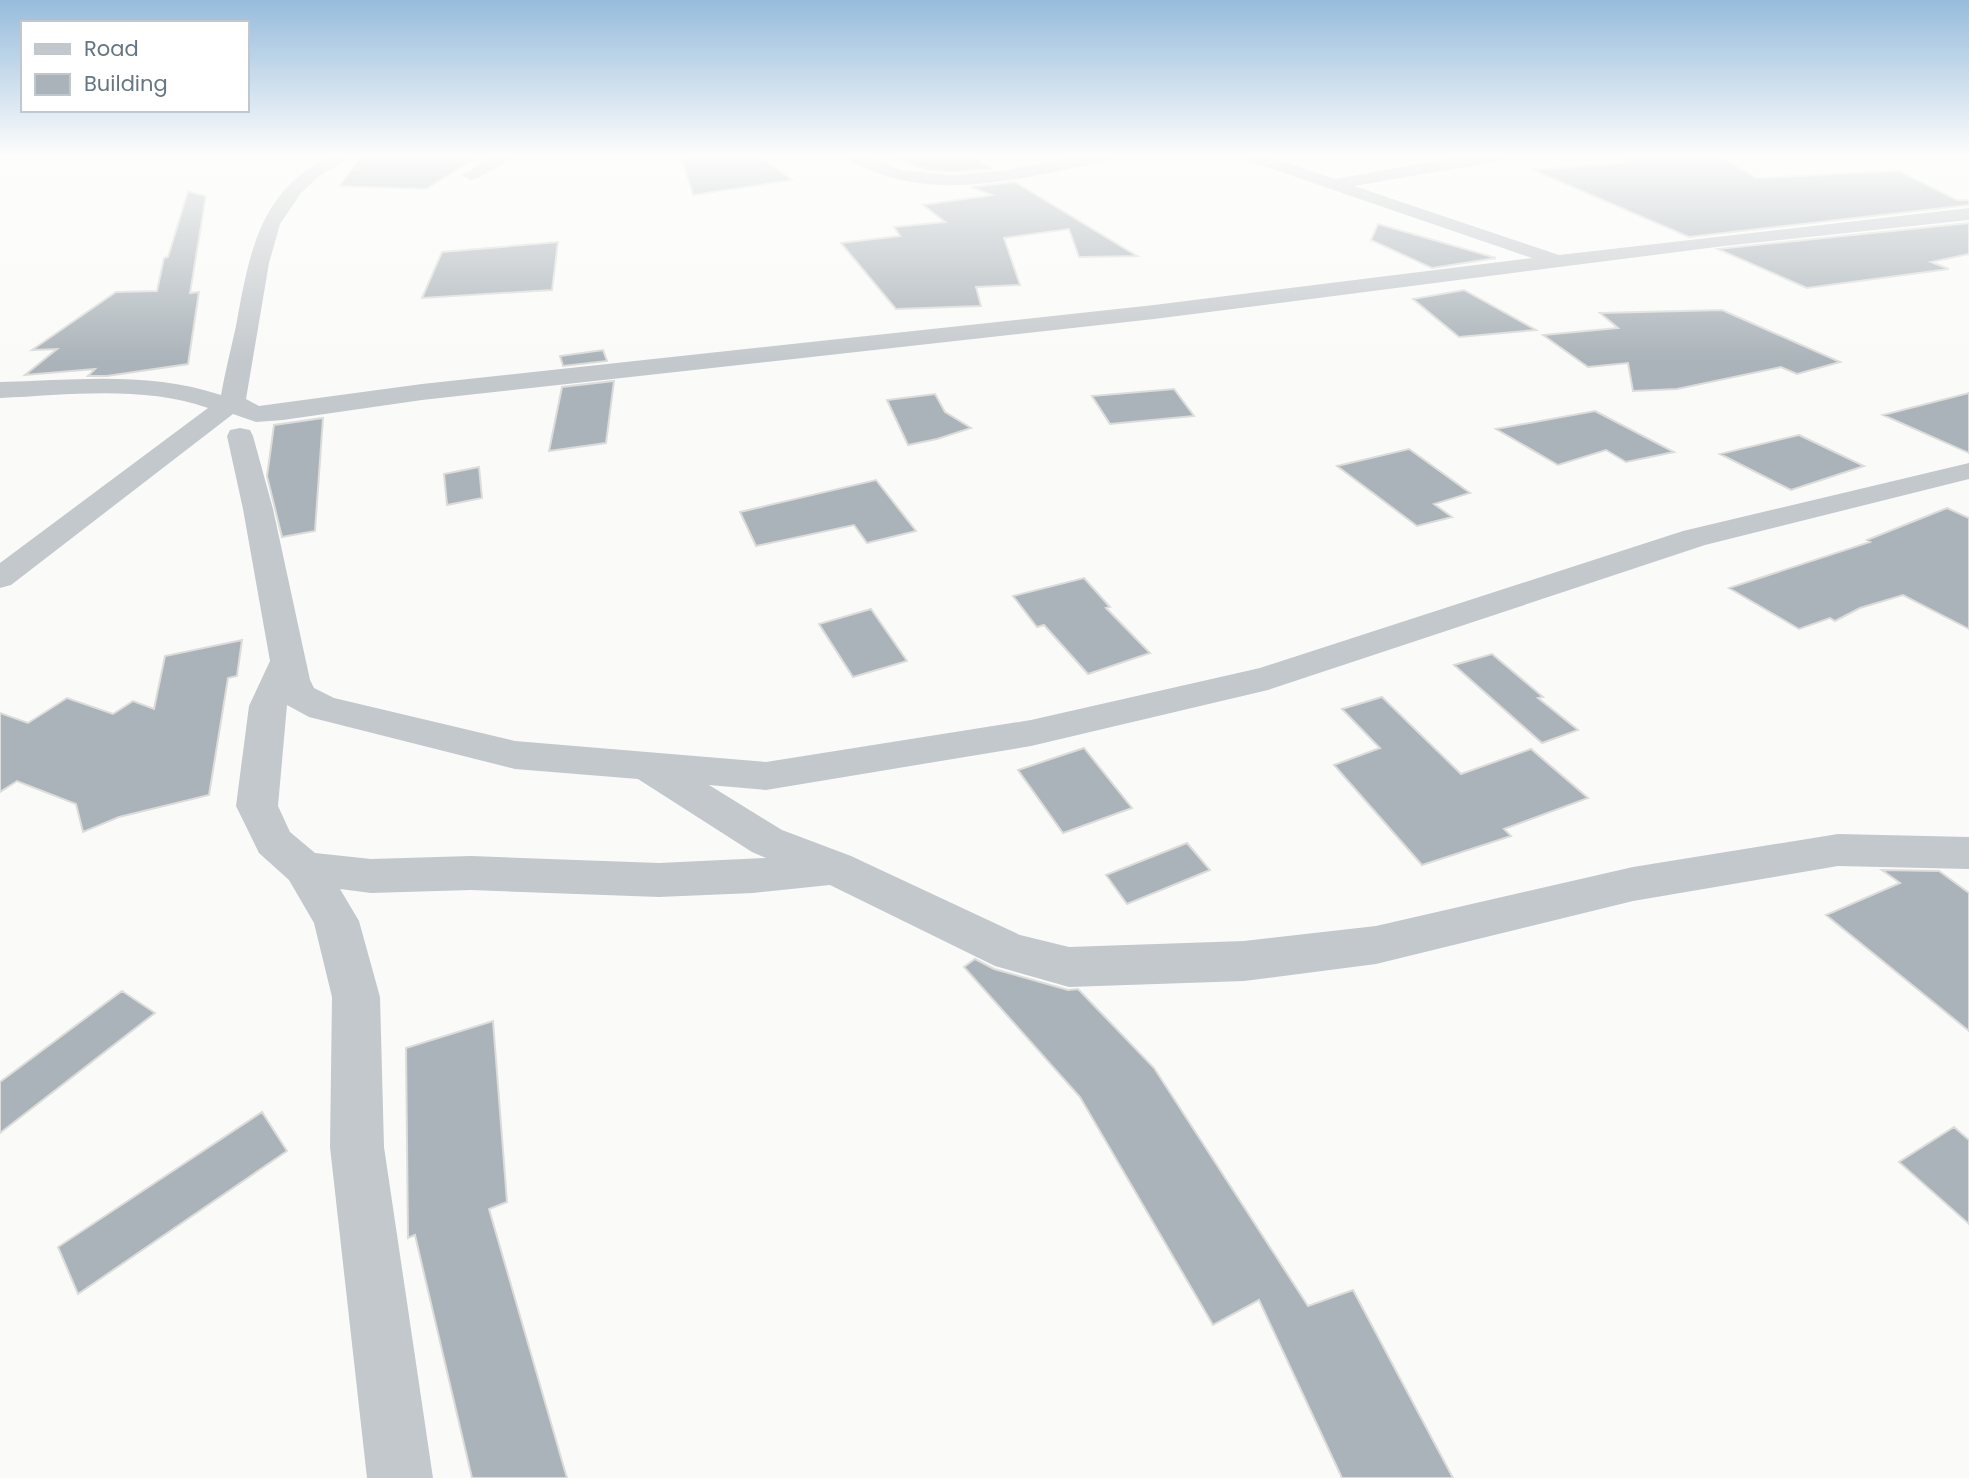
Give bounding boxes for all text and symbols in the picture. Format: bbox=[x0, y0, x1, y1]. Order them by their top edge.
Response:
legend bbox=[21, 21, 248, 112]
text: Road bbox=[84, 34, 139, 63]
text: Building bbox=[84, 69, 168, 98]

